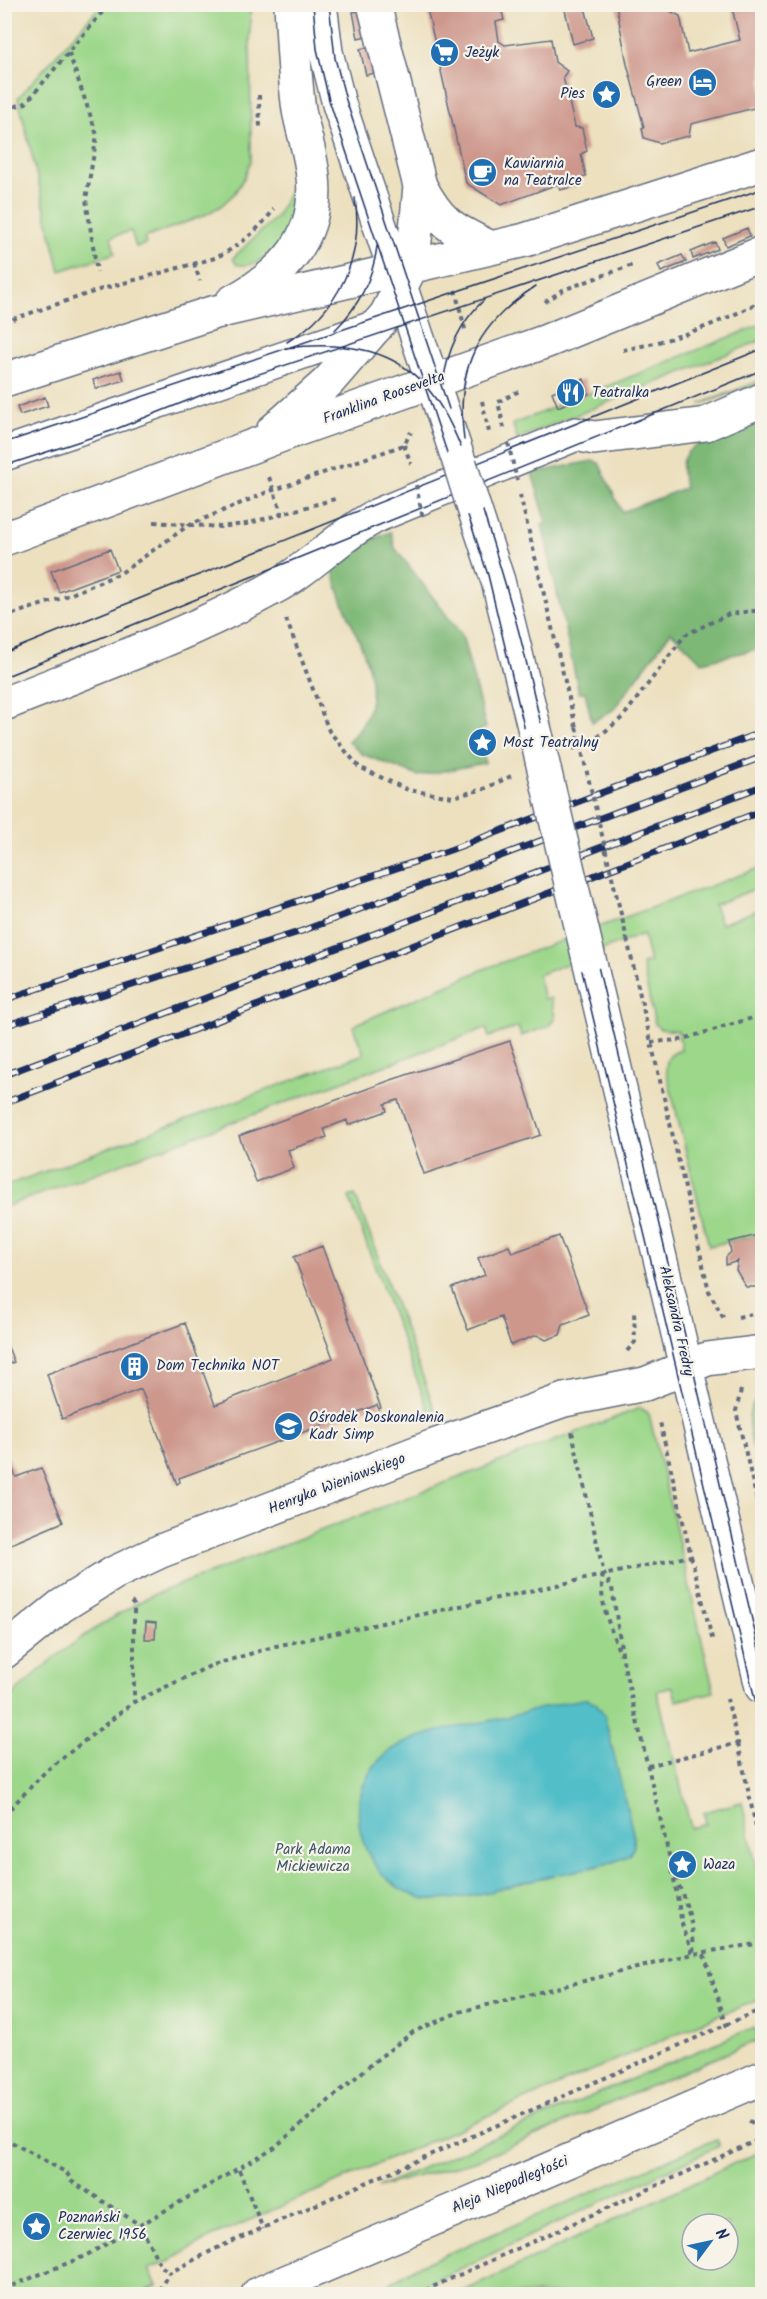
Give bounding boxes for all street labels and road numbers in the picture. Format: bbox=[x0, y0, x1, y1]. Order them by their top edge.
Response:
street label: Franklina Roosevelta bbox=[320, 365, 448, 431]
street label: Aleksandra Fredry bbox=[652, 1263, 701, 1379]
street label: Henryka Wieniawskiego bbox=[265, 1447, 409, 1521]
street label: Aleja Niepodległości bbox=[448, 2149, 573, 2220]

